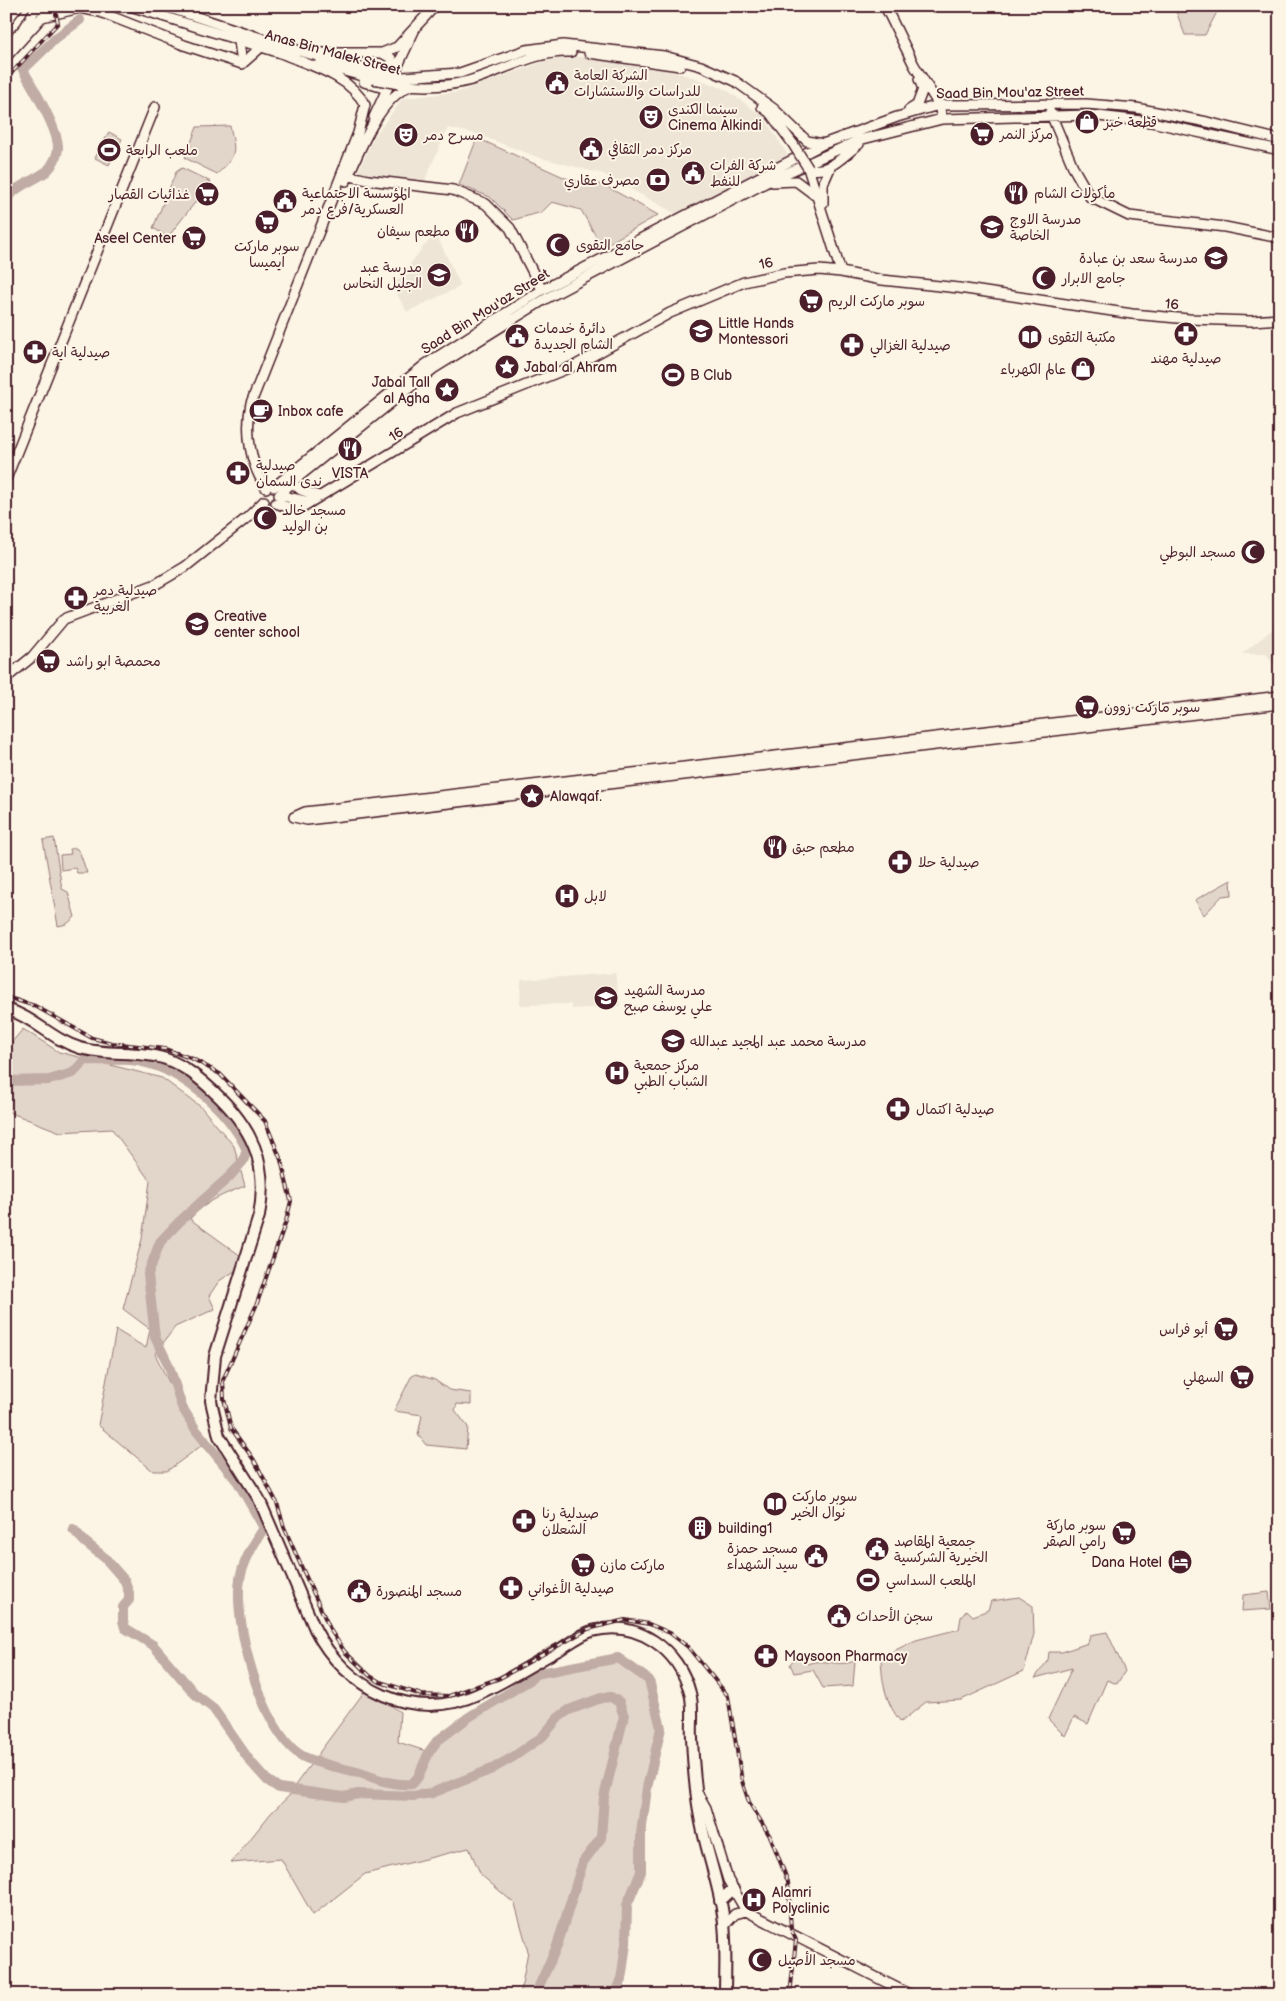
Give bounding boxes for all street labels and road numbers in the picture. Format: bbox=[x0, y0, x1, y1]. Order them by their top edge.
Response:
street label: Anas Bin Malek Street bbox=[263, 26, 403, 79]
street label: Saad Bin Mou'az Street bbox=[936, 83, 1085, 102]
street label: 16 bbox=[757, 254, 775, 273]
street label: Saad Bin Mou'az Street bbox=[418, 265, 553, 358]
street label: 16 bbox=[1164, 295, 1180, 314]
street label: 16 bbox=[386, 423, 407, 445]

